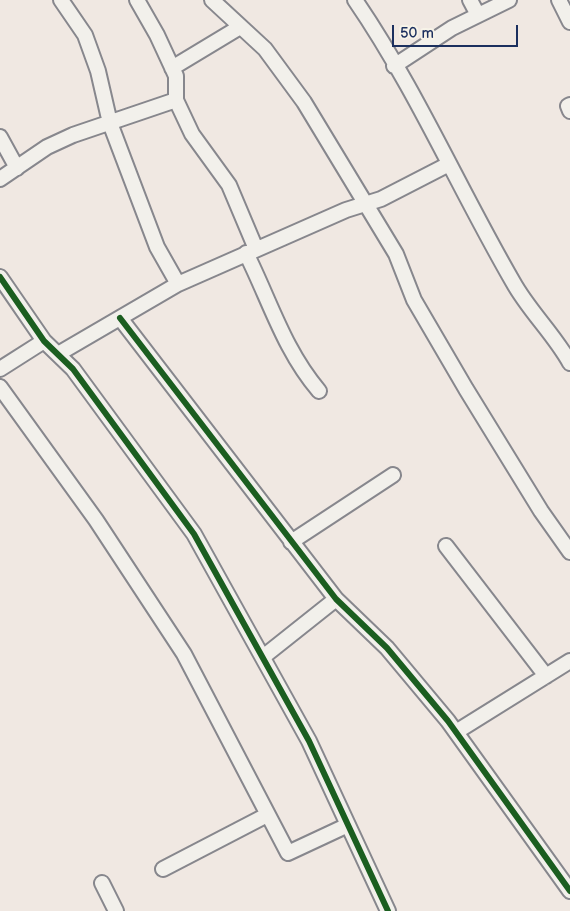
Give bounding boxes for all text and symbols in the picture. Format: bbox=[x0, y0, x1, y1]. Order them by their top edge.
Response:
scale bar bbox=[395, 15, 521, 47]
text: 50 m bbox=[400, 24, 434, 43]

